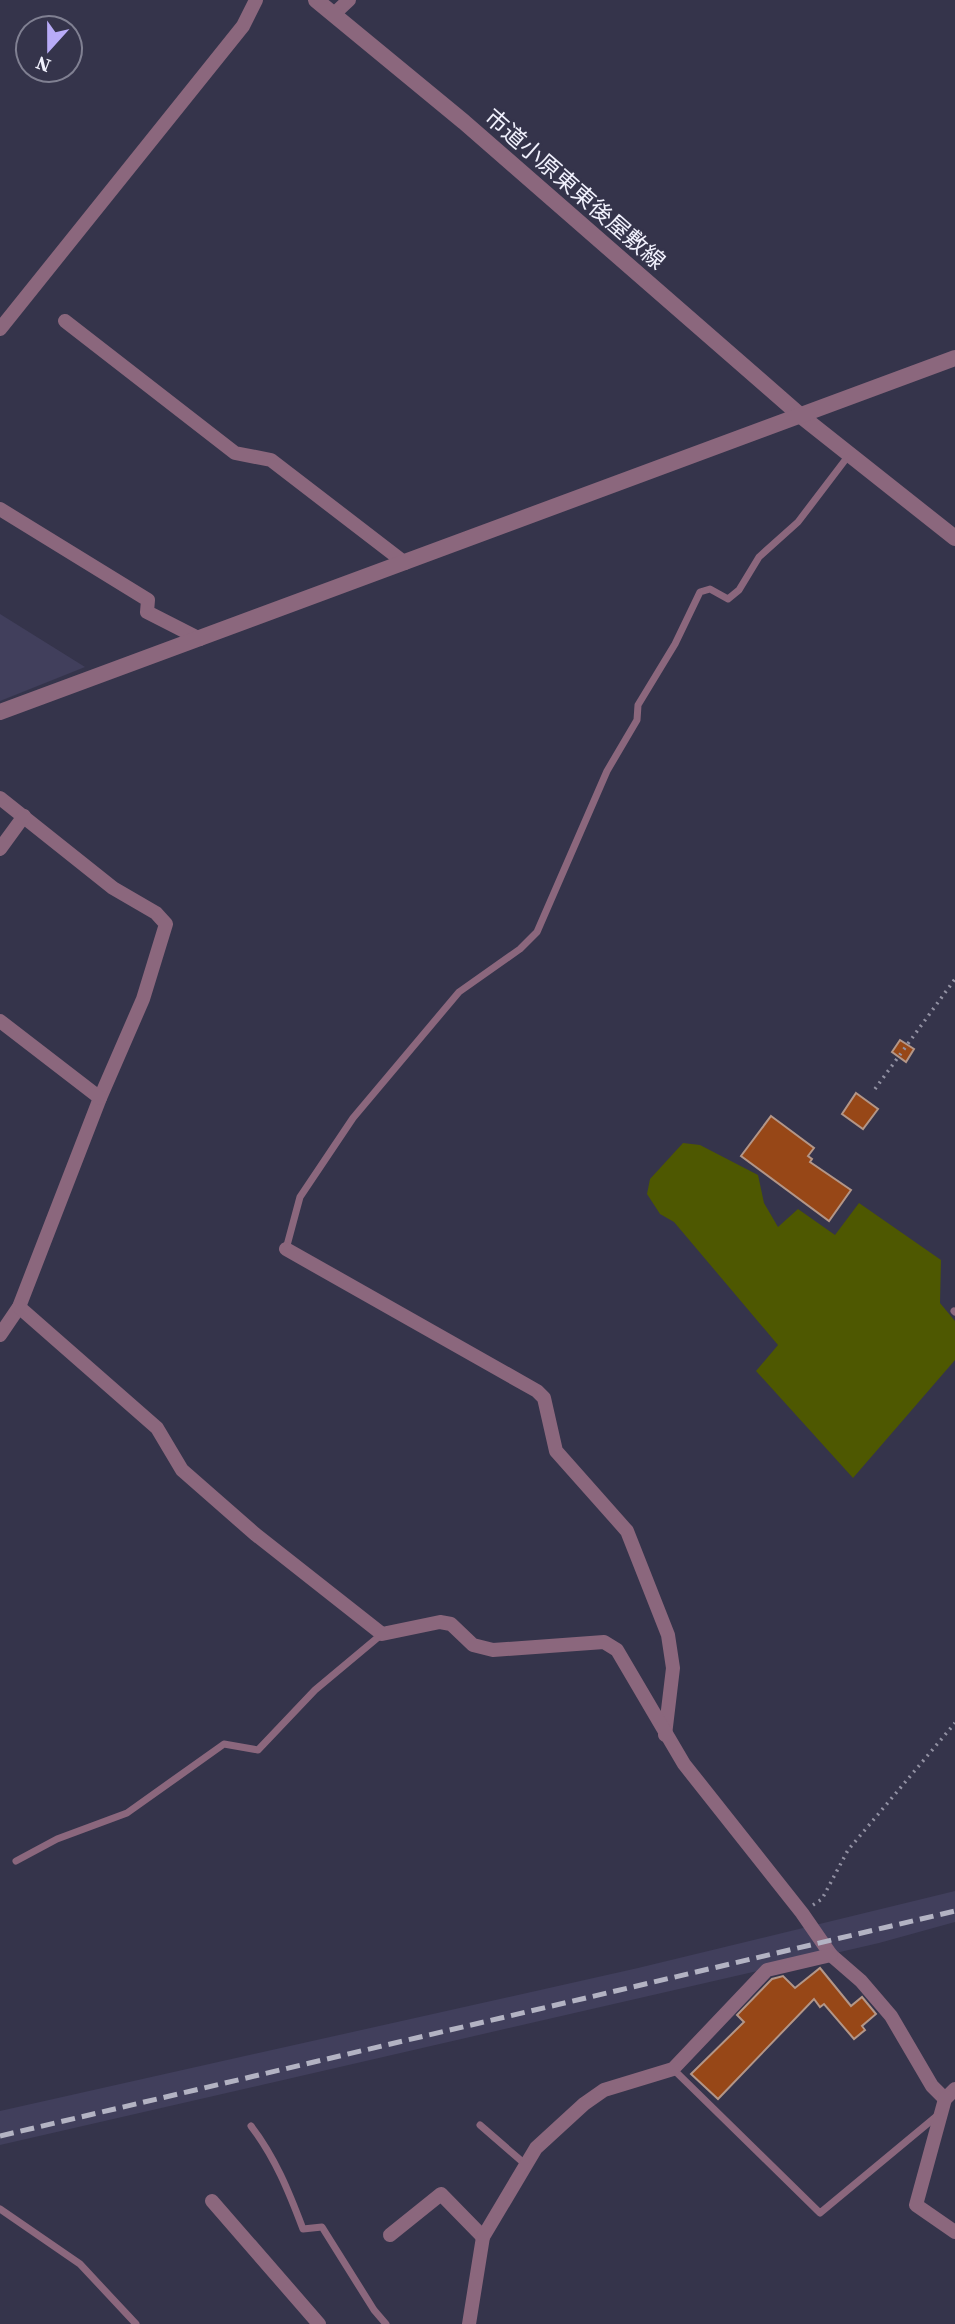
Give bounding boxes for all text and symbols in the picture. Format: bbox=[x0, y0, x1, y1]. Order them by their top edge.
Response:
north arrow bbox=[14, 14, 84, 84]
text: N bbox=[32, 50, 54, 79]
street label: 市道小原東東後屋敷線 bbox=[478, 101, 672, 277]

